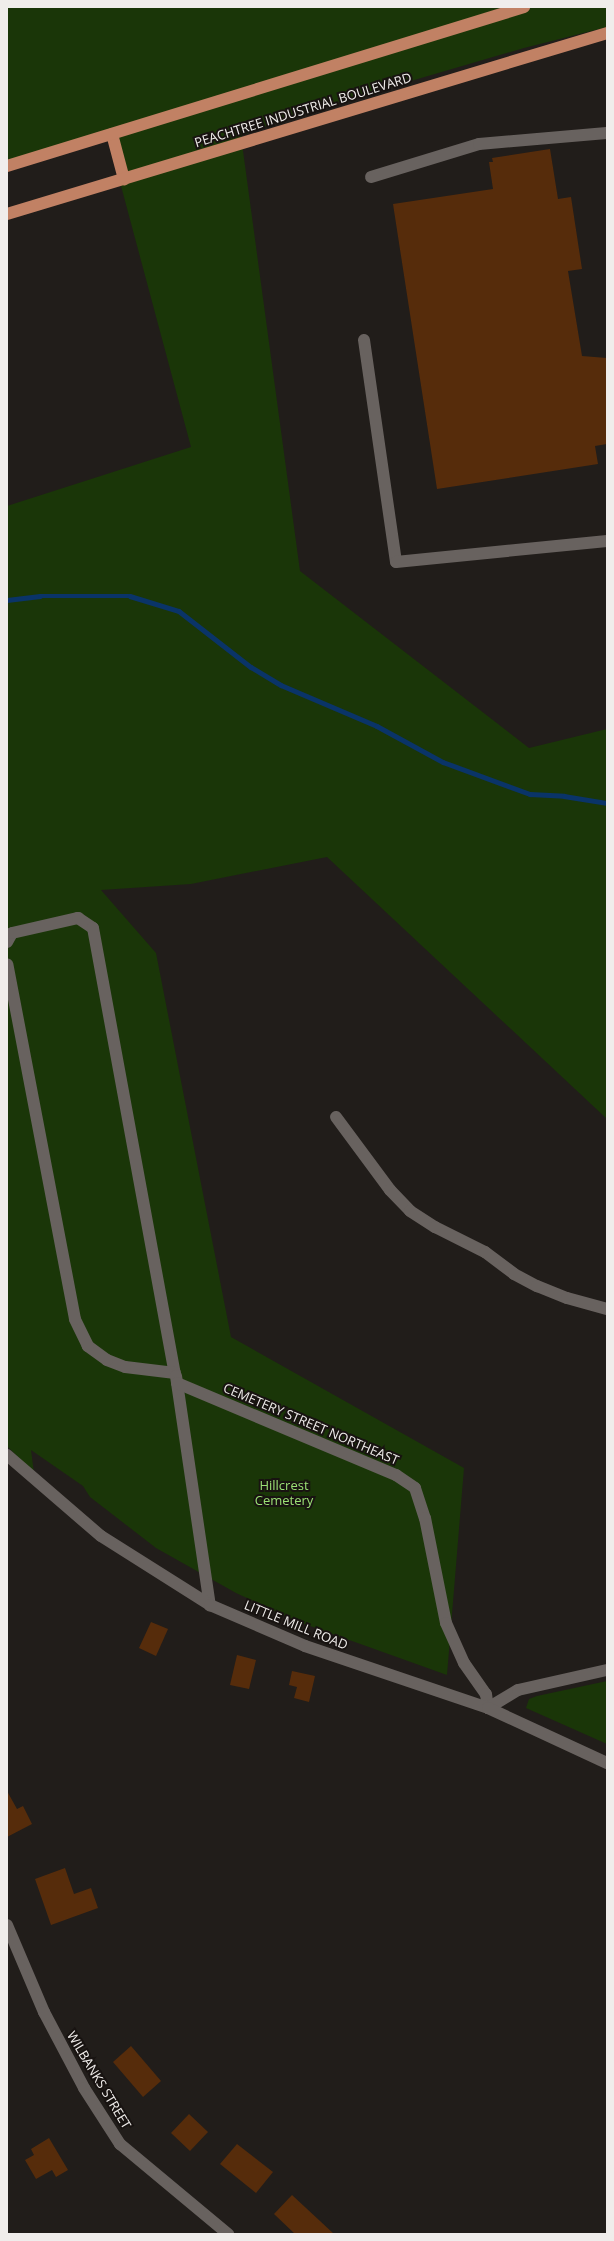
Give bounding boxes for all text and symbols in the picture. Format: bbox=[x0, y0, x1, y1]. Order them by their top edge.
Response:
street label: PEACHTREE INDUSTRIAL BOULEVARD bbox=[193, 69, 413, 151]
street label: CEMETERY STREET NORTHEAST bbox=[221, 1380, 401, 1468]
park label: Hillcrest Cemetery bbox=[255, 1478, 313, 1509]
street label: LITTLE MILL ROAD bbox=[242, 1597, 350, 1653]
street label: WILBANKS STREET bbox=[64, 2028, 134, 2132]

